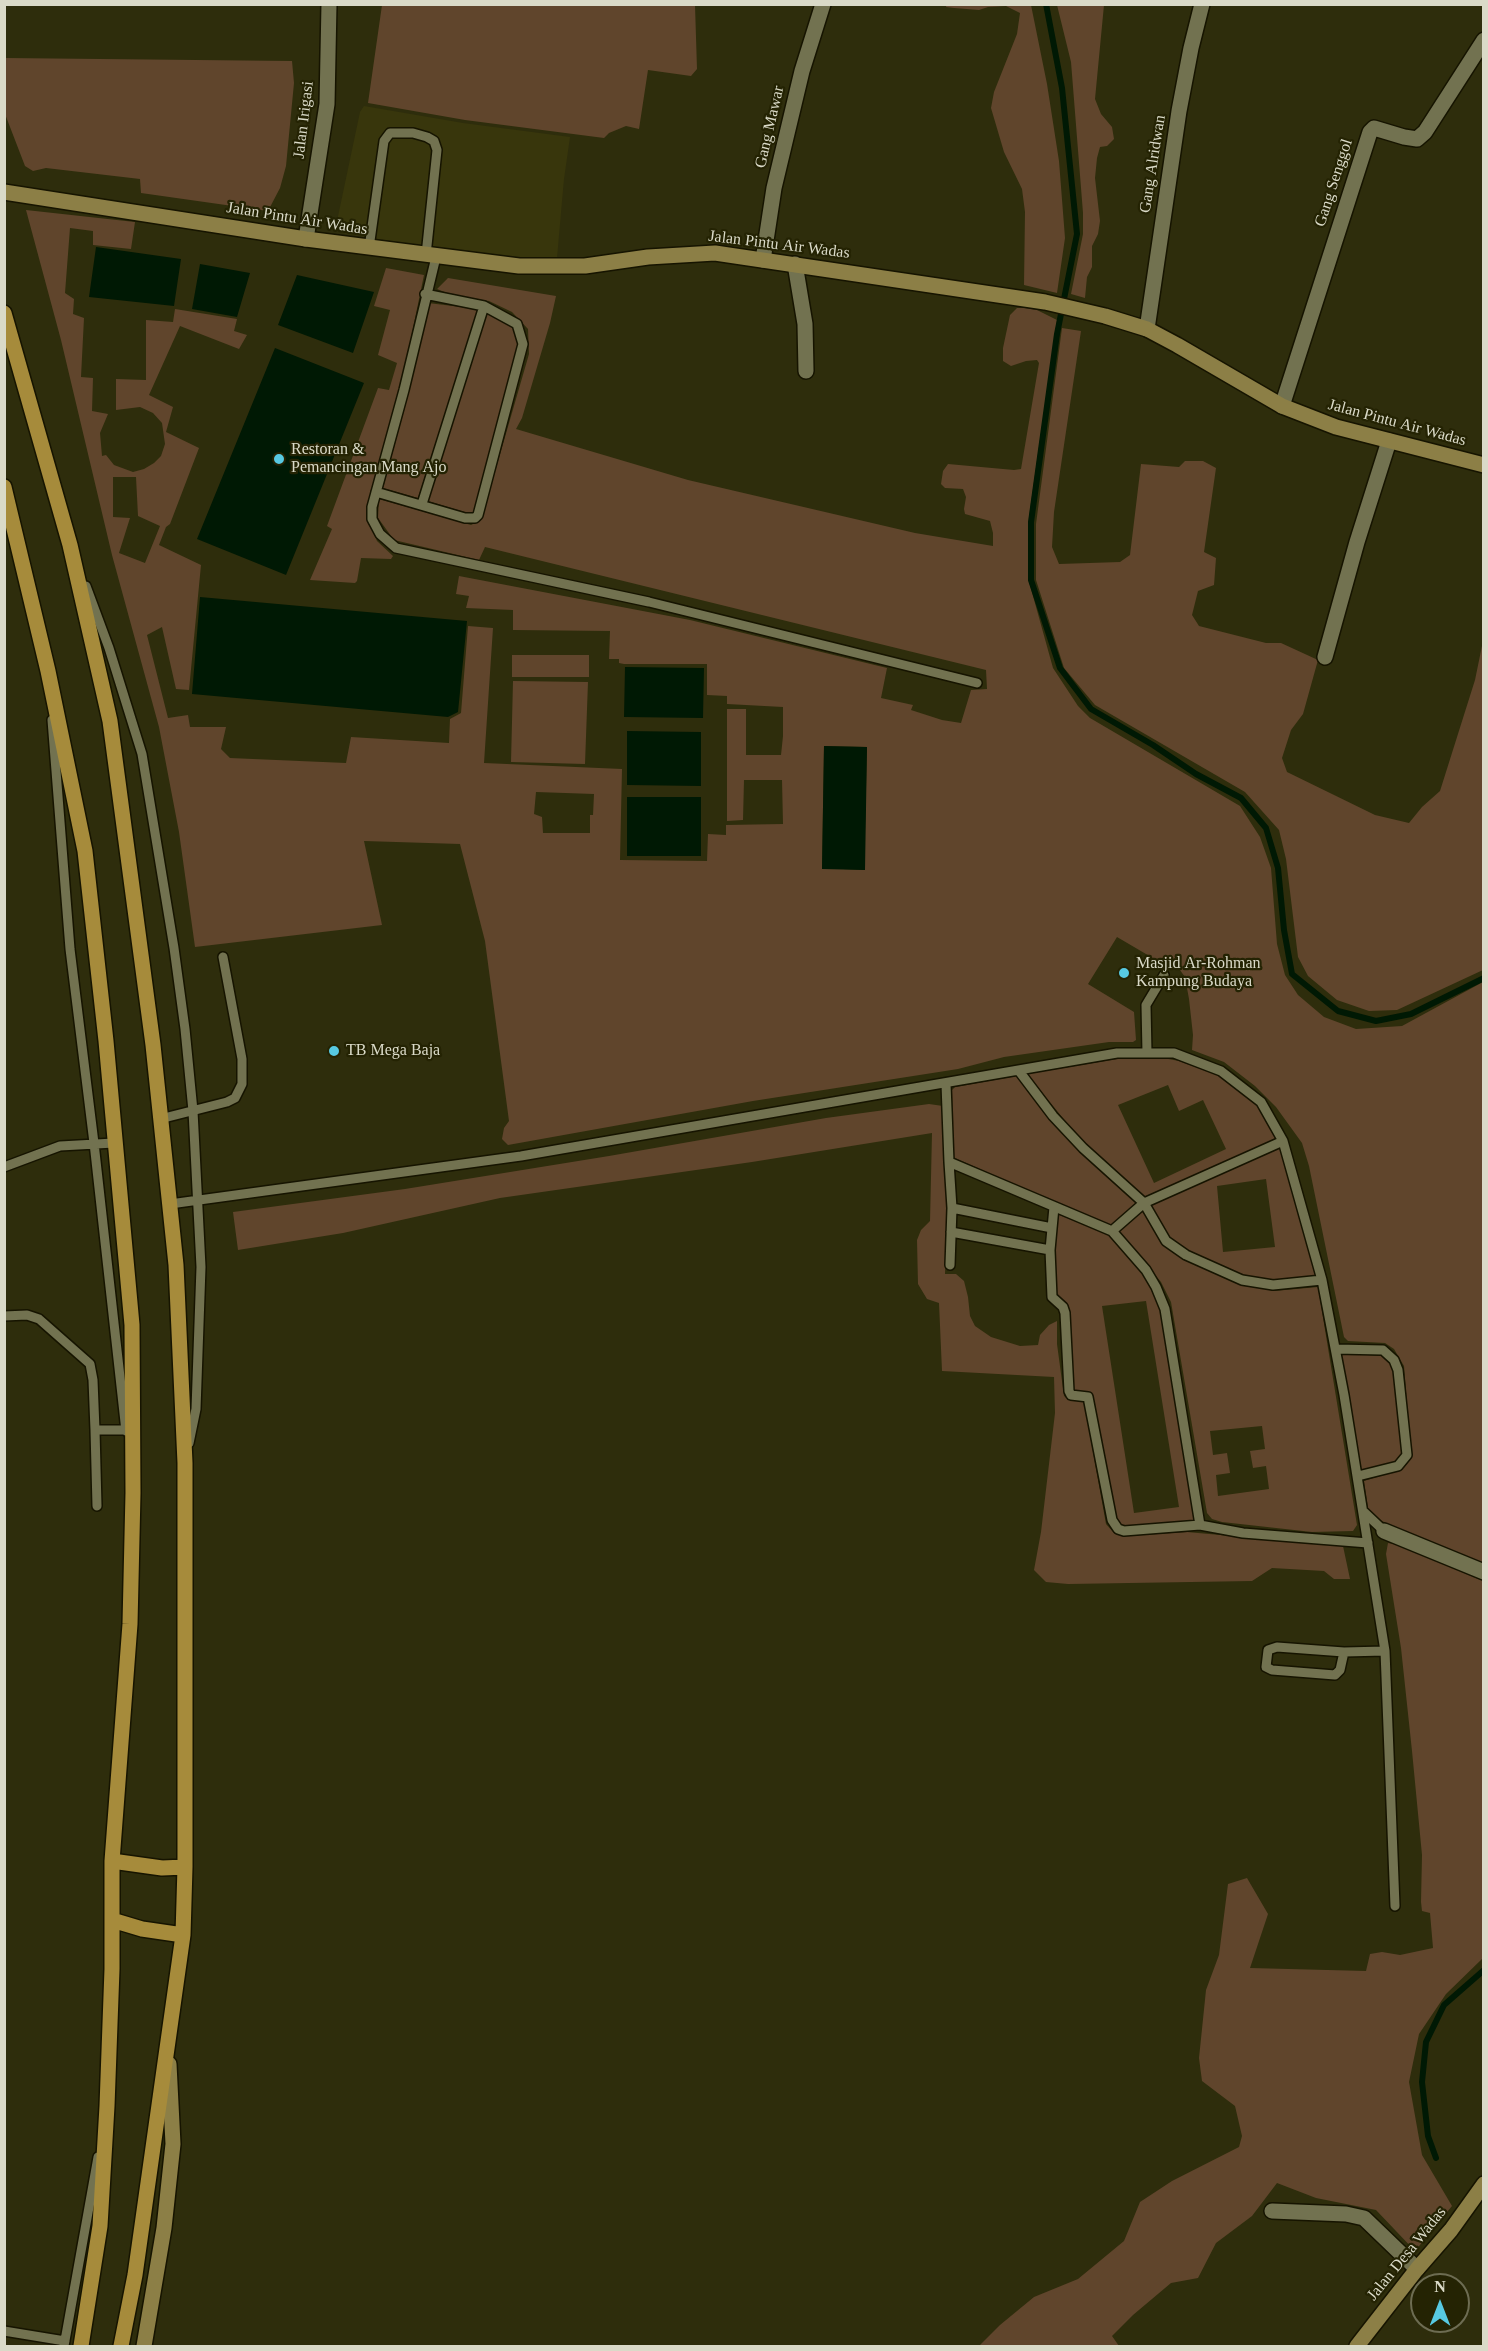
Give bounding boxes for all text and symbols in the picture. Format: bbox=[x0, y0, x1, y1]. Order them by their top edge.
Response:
street label: Jalan Irigasi bbox=[290, 80, 318, 160]
street label: Gang Mawar bbox=[751, 84, 789, 170]
street label: Gang Alridwan bbox=[1136, 114, 1170, 214]
street label: Gang Senggol bbox=[1311, 137, 1357, 229]
street label: Jalan Pintu Air Wadas bbox=[225, 198, 369, 240]
street label: Jalan Pintu Air Wadas bbox=[707, 227, 851, 263]
street label: Jalan Pintu Air Wadas bbox=[1326, 395, 1468, 451]
place label: Restoran & Pemancingan Mang Ajo bbox=[291, 440, 447, 478]
marker: Restoran & Pemancingan Mang Ajo bbox=[272, 452, 286, 466]
place label: Masjid Ar-Rohman Kampung Budaya bbox=[1136, 954, 1261, 992]
marker: Masjid Ar-Rohman Kampung Budaya bbox=[1117, 966, 1131, 980]
place label: TB Mega Baja bbox=[346, 1041, 440, 1061]
marker: TB Mega Baja bbox=[327, 1044, 341, 1058]
street label: Jalan Desa Wadas bbox=[1363, 2203, 1451, 2305]
north arrow bbox=[1410, 2273, 1470, 2333]
text: N bbox=[1434, 2278, 1446, 2295]

